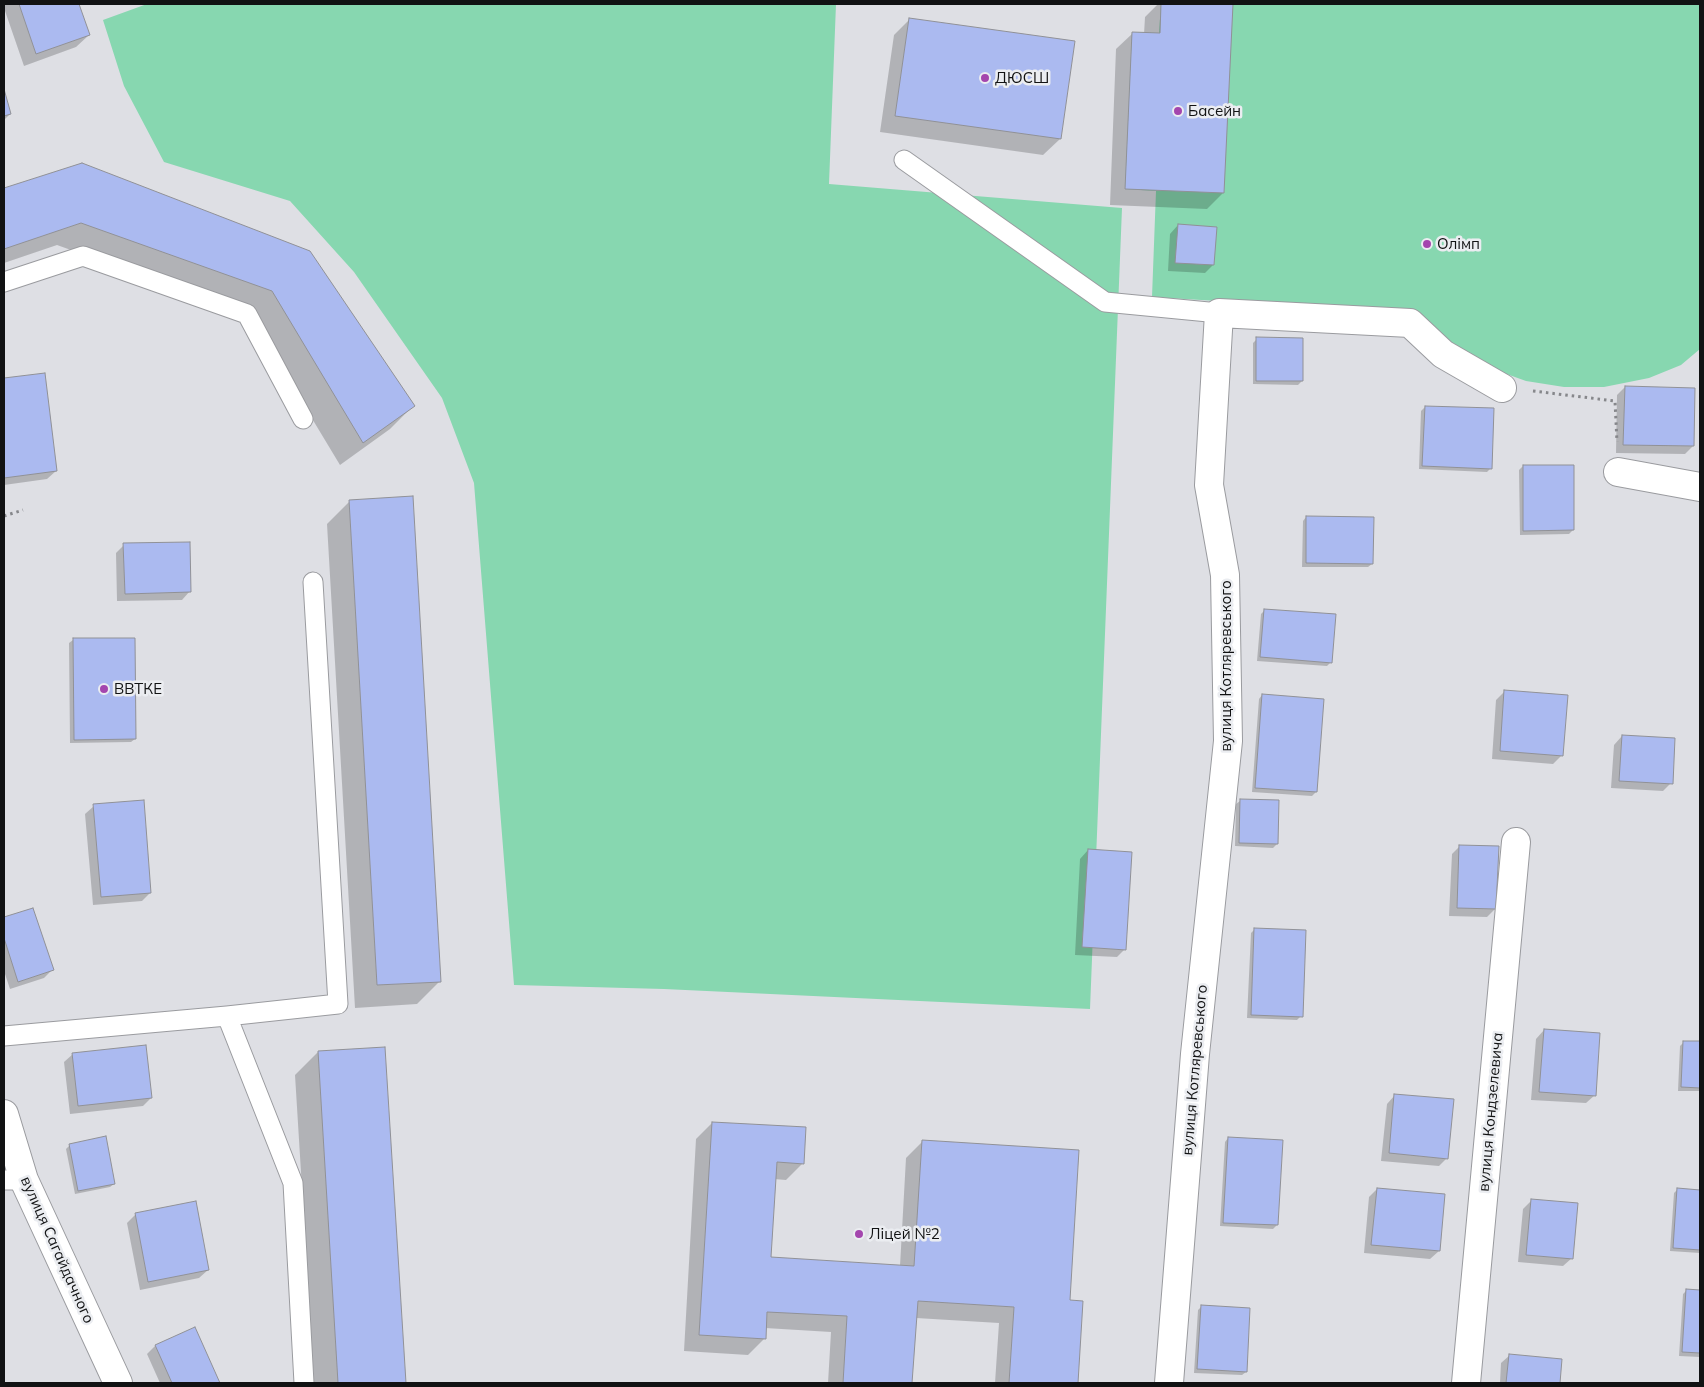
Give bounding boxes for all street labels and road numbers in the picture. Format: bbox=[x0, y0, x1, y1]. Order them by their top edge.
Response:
street label: вулиця Котляревського bbox=[1217, 580, 1235, 752]
street label: вулиця Котляревського bbox=[1179, 984, 1211, 1156]
street label: вулиця Кондзелевича bbox=[1475, 1032, 1507, 1192]
street label: вулиця Сагайдачного bbox=[16, 1174, 98, 1326]

